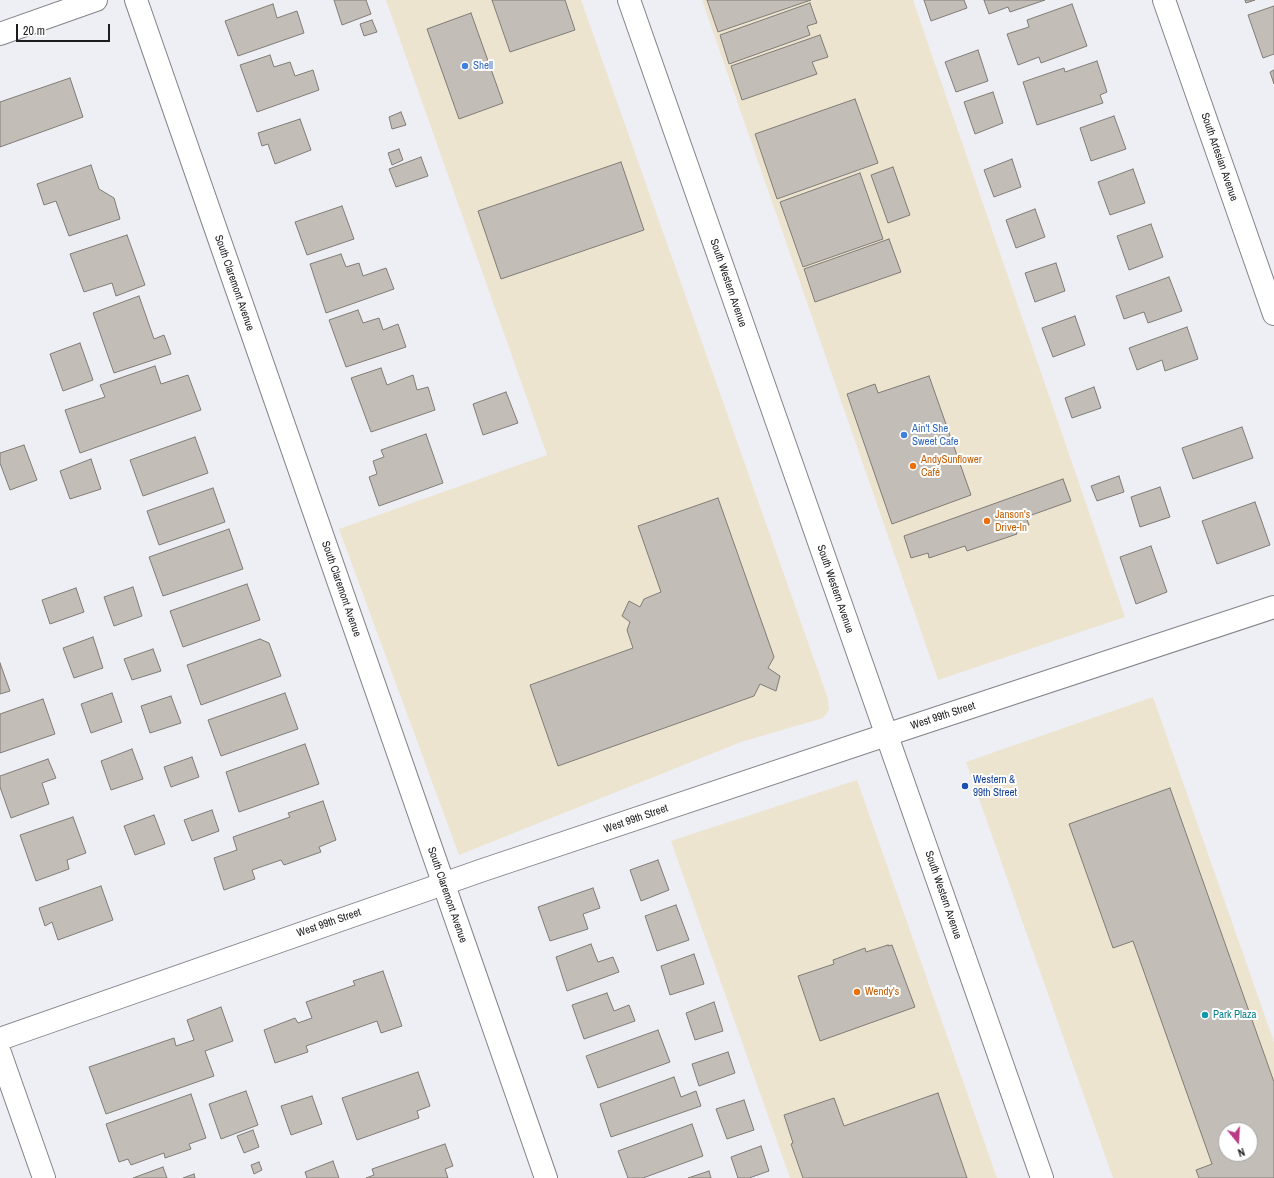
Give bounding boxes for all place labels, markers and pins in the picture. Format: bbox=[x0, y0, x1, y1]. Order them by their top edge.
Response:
place label: Shell bbox=[473, 59, 493, 73]
marker: Shell bbox=[460, 61, 470, 71]
place label: Ain't She Sweet Cafe bbox=[912, 422, 959, 448]
marker: Ain't She Sweet Cafe bbox=[899, 430, 909, 440]
place label: AndySunflower Café bbox=[921, 453, 982, 479]
marker: AndySunflower Café bbox=[908, 461, 918, 471]
place label: Janson's Drive-In bbox=[995, 508, 1030, 534]
marker: Janson's Drive-In bbox=[982, 516, 992, 526]
place label: Western & 99th Street bbox=[973, 773, 1017, 799]
marker: Western & 99th Street bbox=[960, 781, 970, 791]
place label: Wendy's bbox=[865, 985, 899, 999]
marker: Wendy's bbox=[852, 987, 862, 997]
place label: Park Plaza bbox=[1213, 1008, 1257, 1022]
marker: Park Plaza bbox=[1200, 1010, 1210, 1020]

